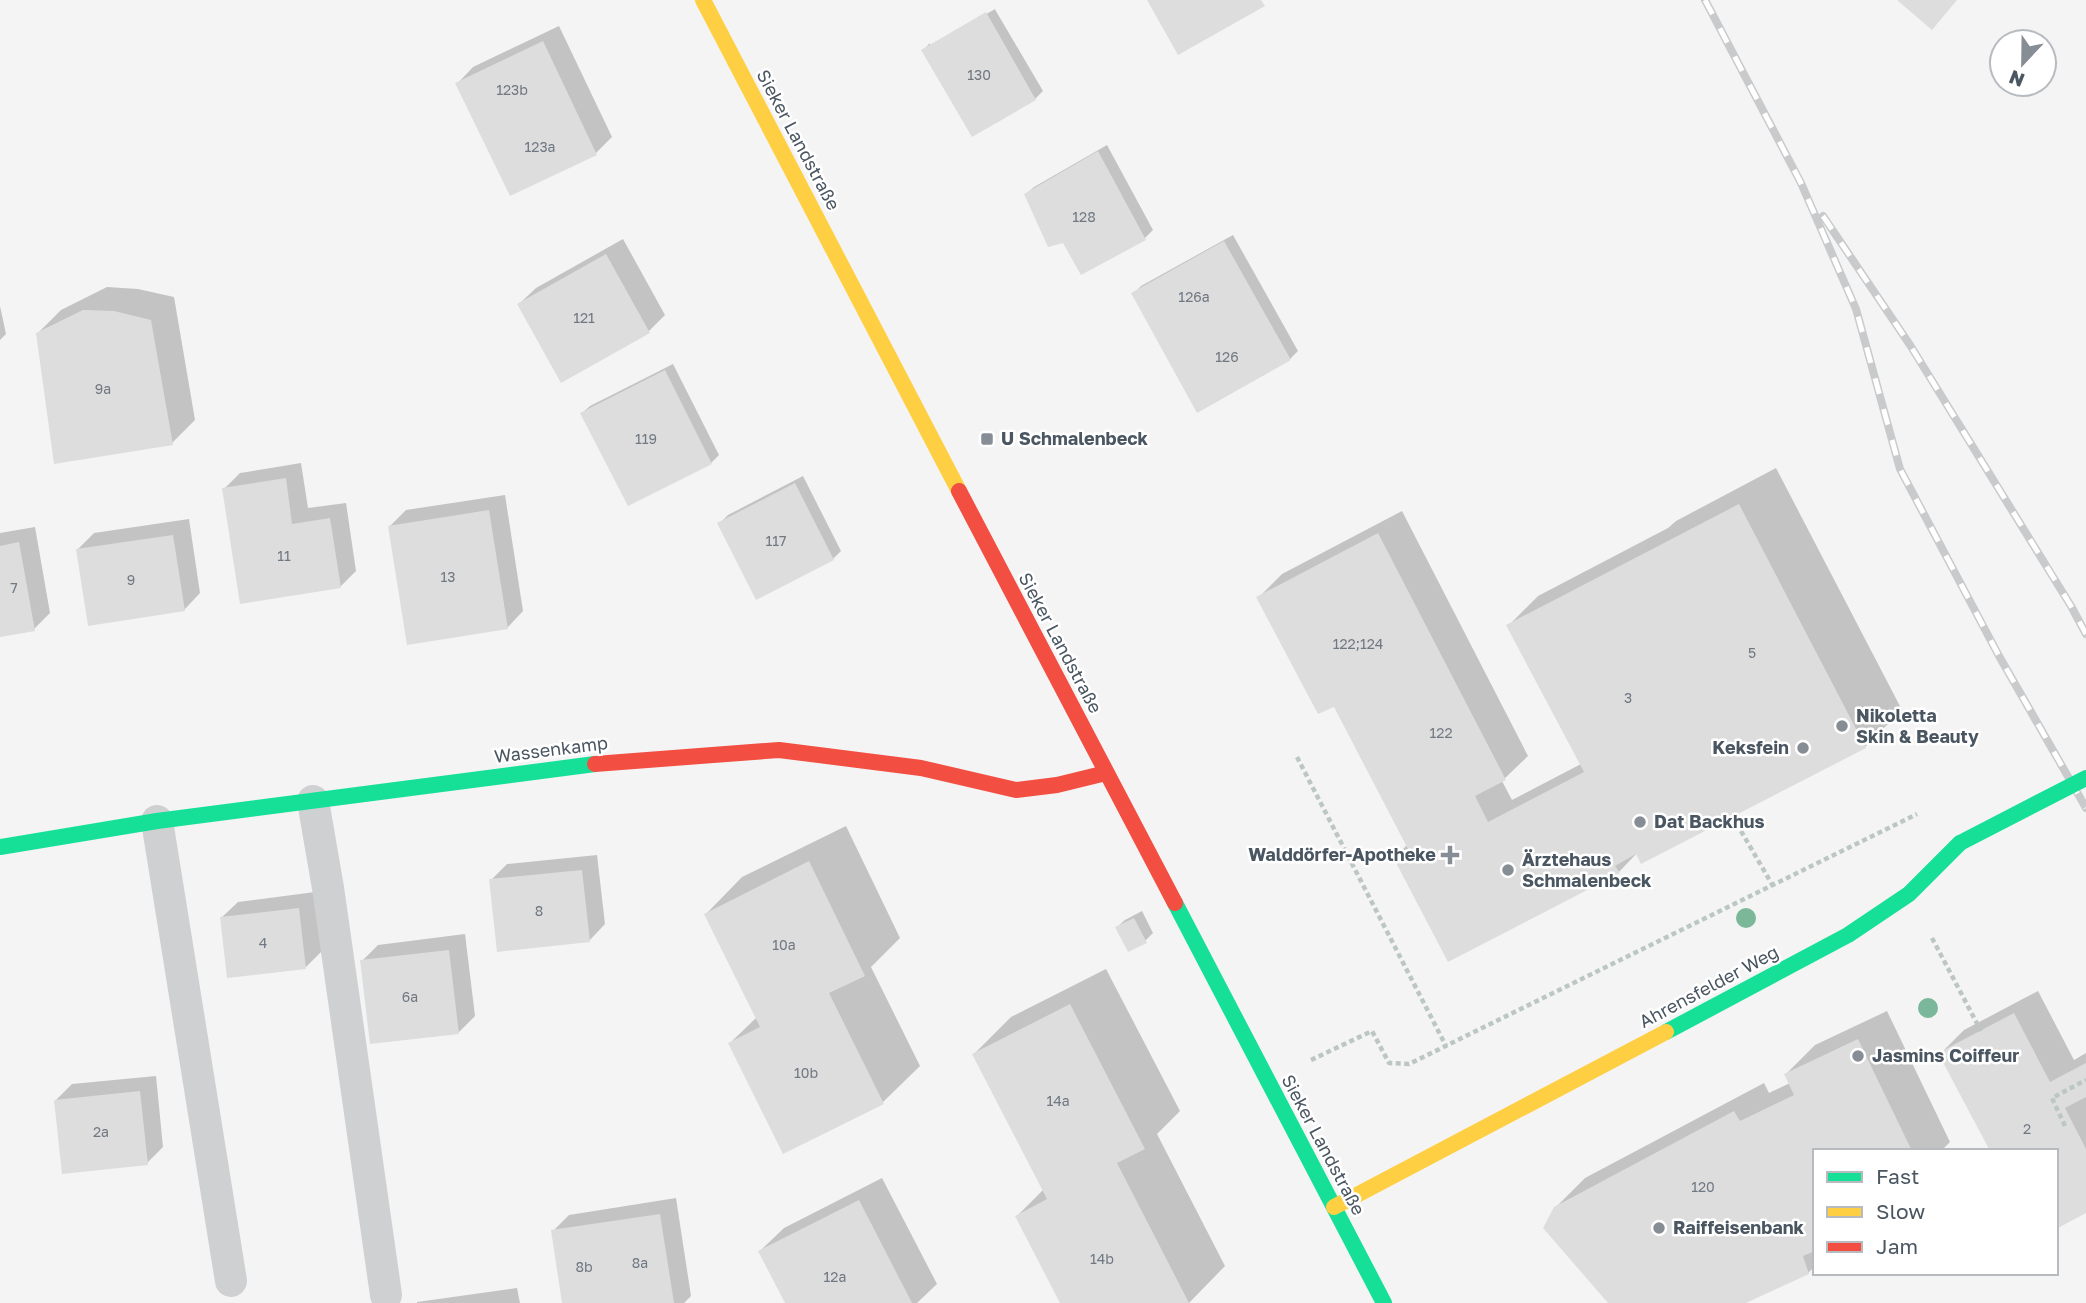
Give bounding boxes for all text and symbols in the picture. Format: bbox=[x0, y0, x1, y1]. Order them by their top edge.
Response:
north arrow bbox=[1988, 28, 2058, 98]
street label: Sieker Landstraße bbox=[753, 66, 845, 214]
house number: 130 bbox=[967, 66, 991, 83]
text: N bbox=[2005, 66, 2027, 93]
house number: 123b bbox=[496, 81, 528, 98]
house number: 123a bbox=[524, 138, 556, 155]
house number: 128 bbox=[1072, 208, 1096, 225]
house number: 126a bbox=[1178, 288, 1210, 305]
house number: 121 bbox=[573, 309, 595, 326]
house number: 126 bbox=[1215, 348, 1239, 365]
house number: 9a bbox=[95, 380, 111, 397]
place label: U Schmalenbeck bbox=[1001, 427, 1149, 449]
house number: 119 bbox=[635, 430, 657, 447]
marker: U Schmalenbeck bbox=[979, 431, 995, 447]
house number: 117 bbox=[766, 532, 787, 549]
house number: 11 bbox=[277, 547, 291, 564]
house number: 13 bbox=[441, 568, 455, 585]
street label: Sieker Landstraße bbox=[1015, 569, 1107, 717]
house number: 9 bbox=[127, 571, 135, 588]
house number: 7 bbox=[10, 579, 18, 596]
house number: 122;124 bbox=[1333, 635, 1383, 652]
house number: 5 bbox=[1748, 644, 1756, 661]
house number: 3 bbox=[1624, 689, 1632, 706]
place label: Nikoletta Skin & Beauty bbox=[1856, 704, 1979, 747]
marker: Nikoletta Skin & Beauty bbox=[1834, 718, 1850, 734]
house number: 122 bbox=[1429, 724, 1453, 741]
street label: Wassenkamp bbox=[493, 731, 609, 767]
place label: Keksfein bbox=[1712, 736, 1789, 758]
marker: Keksfein bbox=[1795, 740, 1811, 756]
place label: Dat Backhus bbox=[1654, 810, 1765, 832]
marker: Dat Backhus bbox=[1632, 814, 1648, 830]
place label: Walddörfer-Apotheke bbox=[1248, 843, 1436, 865]
marker: Walddörfer-Apotheke bbox=[1442, 847, 1458, 863]
place label: Ärztehaus Schmalenbeck bbox=[1522, 848, 1652, 891]
marker: Ärztehaus Schmalenbeck bbox=[1500, 862, 1516, 878]
house number: 8 bbox=[535, 902, 543, 919]
house number: 4 bbox=[259, 934, 267, 951]
house number: 10a bbox=[772, 936, 796, 953]
street label: Ahrensfelder Weg bbox=[1635, 940, 1782, 1032]
house number: 6a bbox=[402, 988, 418, 1005]
place label: Jasmins Coiffeur bbox=[1872, 1044, 2019, 1066]
marker: Jasmins Coiffeur bbox=[1850, 1048, 1866, 1064]
house number: 10b bbox=[794, 1064, 818, 1081]
street label: Sieker Landstraße bbox=[1278, 1071, 1370, 1219]
house number: 14a bbox=[1046, 1092, 1070, 1109]
house number: 2 bbox=[2023, 1120, 2031, 1137]
house number: 2a bbox=[93, 1123, 109, 1140]
legend bbox=[1813, 1149, 2058, 1275]
text: Fast bbox=[1876, 1163, 1919, 1189]
house number: 120 bbox=[1691, 1178, 1715, 1195]
text: Slow bbox=[1876, 1198, 1925, 1224]
place label: Raiffeisenbank bbox=[1673, 1216, 1805, 1238]
marker: Raiffeisenbank bbox=[1651, 1220, 1667, 1236]
text: Jam bbox=[1876, 1233, 1918, 1259]
house number: 14b bbox=[1090, 1250, 1114, 1267]
house number: 8a bbox=[632, 1254, 648, 1271]
house number: 8b bbox=[575, 1258, 593, 1275]
house number: 12a bbox=[824, 1268, 846, 1285]

